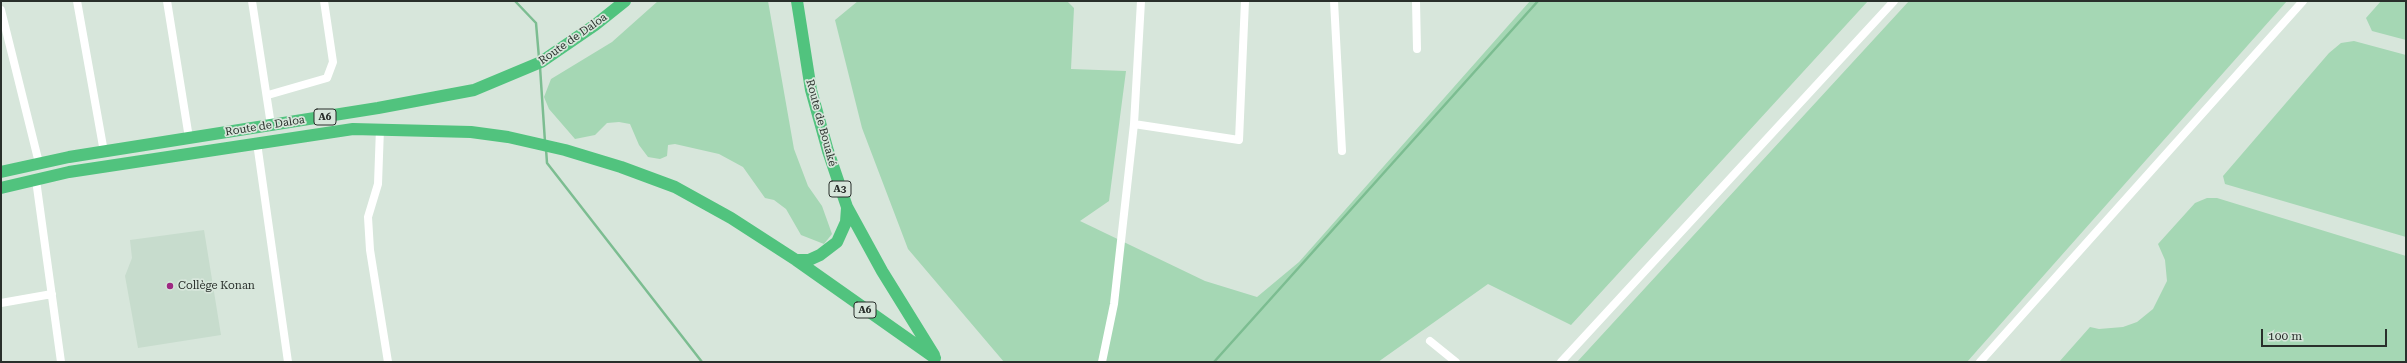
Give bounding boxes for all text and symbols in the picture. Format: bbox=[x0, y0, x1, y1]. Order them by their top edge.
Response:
street label: Route de Daloa bbox=[536, 11, 610, 67]
street label: Route de Bouaké bbox=[803, 78, 839, 168]
road number: A6 bbox=[314, 109, 336, 125]
street label: Route de Daloa bbox=[224, 113, 306, 139]
road number: A3 bbox=[829, 181, 851, 197]
place label: Collège Konan bbox=[178, 279, 255, 293]
marker: Collège Konan bbox=[165, 281, 175, 291]
road number: A6 bbox=[854, 302, 876, 318]
scale bar bbox=[2263, 321, 2389, 347]
text: 100 m bbox=[2268, 329, 2302, 343]

